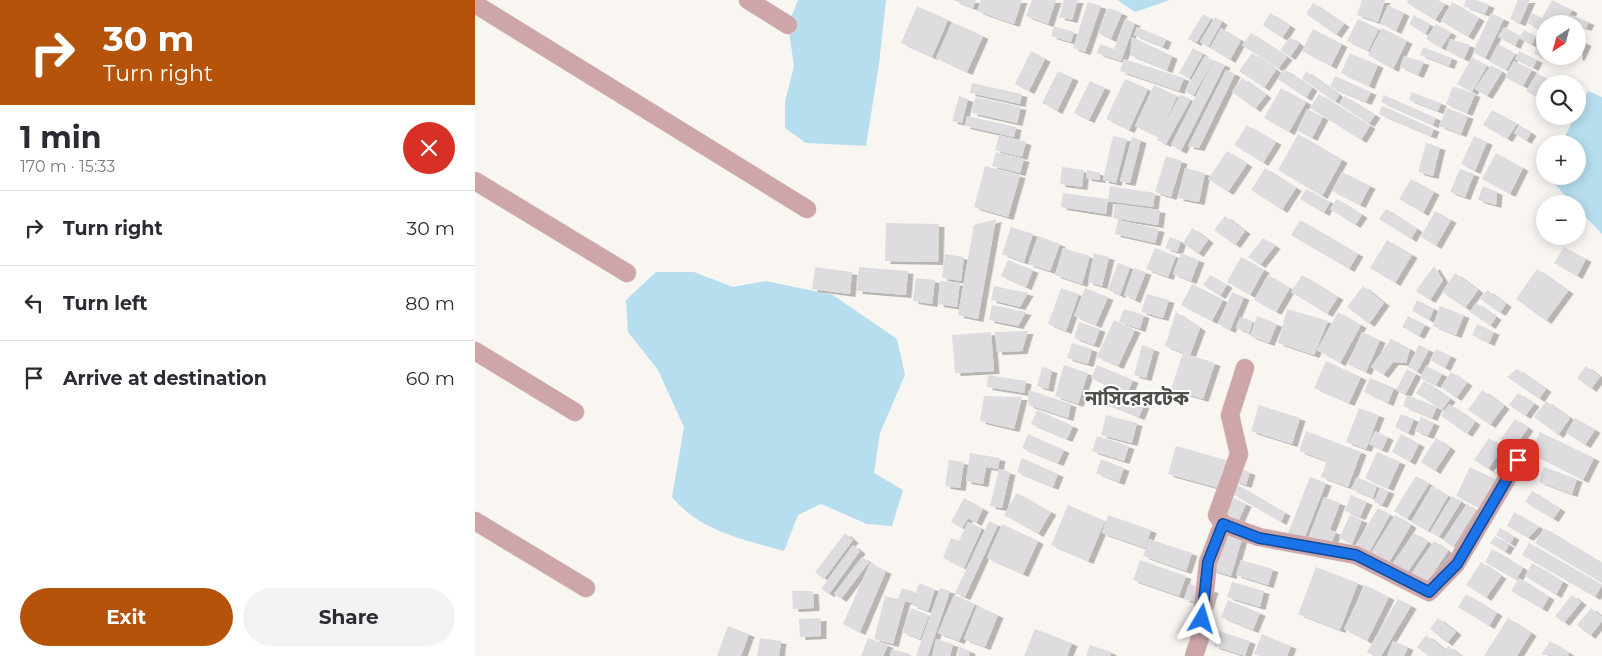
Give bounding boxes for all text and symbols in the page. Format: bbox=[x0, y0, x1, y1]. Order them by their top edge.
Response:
north arrow bbox=[1536, 15, 1586, 65]
map controls bbox=[1536, 15, 1586, 245]
text: 30 m bbox=[103, 17, 194, 60]
icon: right bbox=[20, 20, 85, 85]
text: Turn right bbox=[103, 60, 213, 87]
button: search bbox=[1536, 75, 1586, 125]
text: 1 min bbox=[20, 119, 101, 156]
button: close bbox=[403, 122, 455, 174]
button: + bbox=[1536, 135, 1586, 185]
text: 170 m · 15:33 bbox=[20, 157, 115, 176]
button: − bbox=[1536, 195, 1586, 245]
icon: right bbox=[20, 214, 48, 242]
text: Turn right bbox=[63, 217, 163, 240]
text: 30 m bbox=[407, 217, 455, 240]
icon: left bbox=[20, 289, 48, 317]
text: Turn left bbox=[63, 292, 148, 315]
text: 80 m bbox=[405, 292, 455, 315]
icon: arrive bbox=[20, 364, 48, 392]
text: Arrive at destination bbox=[63, 367, 267, 390]
text: 60 m bbox=[406, 367, 455, 390]
district label: নাসিরেরটেক bbox=[1084, 386, 1190, 410]
pin bbox=[1497, 439, 1539, 481]
icon: arrive bbox=[1504, 446, 1532, 474]
button: Exit bbox=[20, 588, 233, 646]
button: Share bbox=[243, 588, 455, 646]
position arrow bbox=[1175, 592, 1227, 644]

